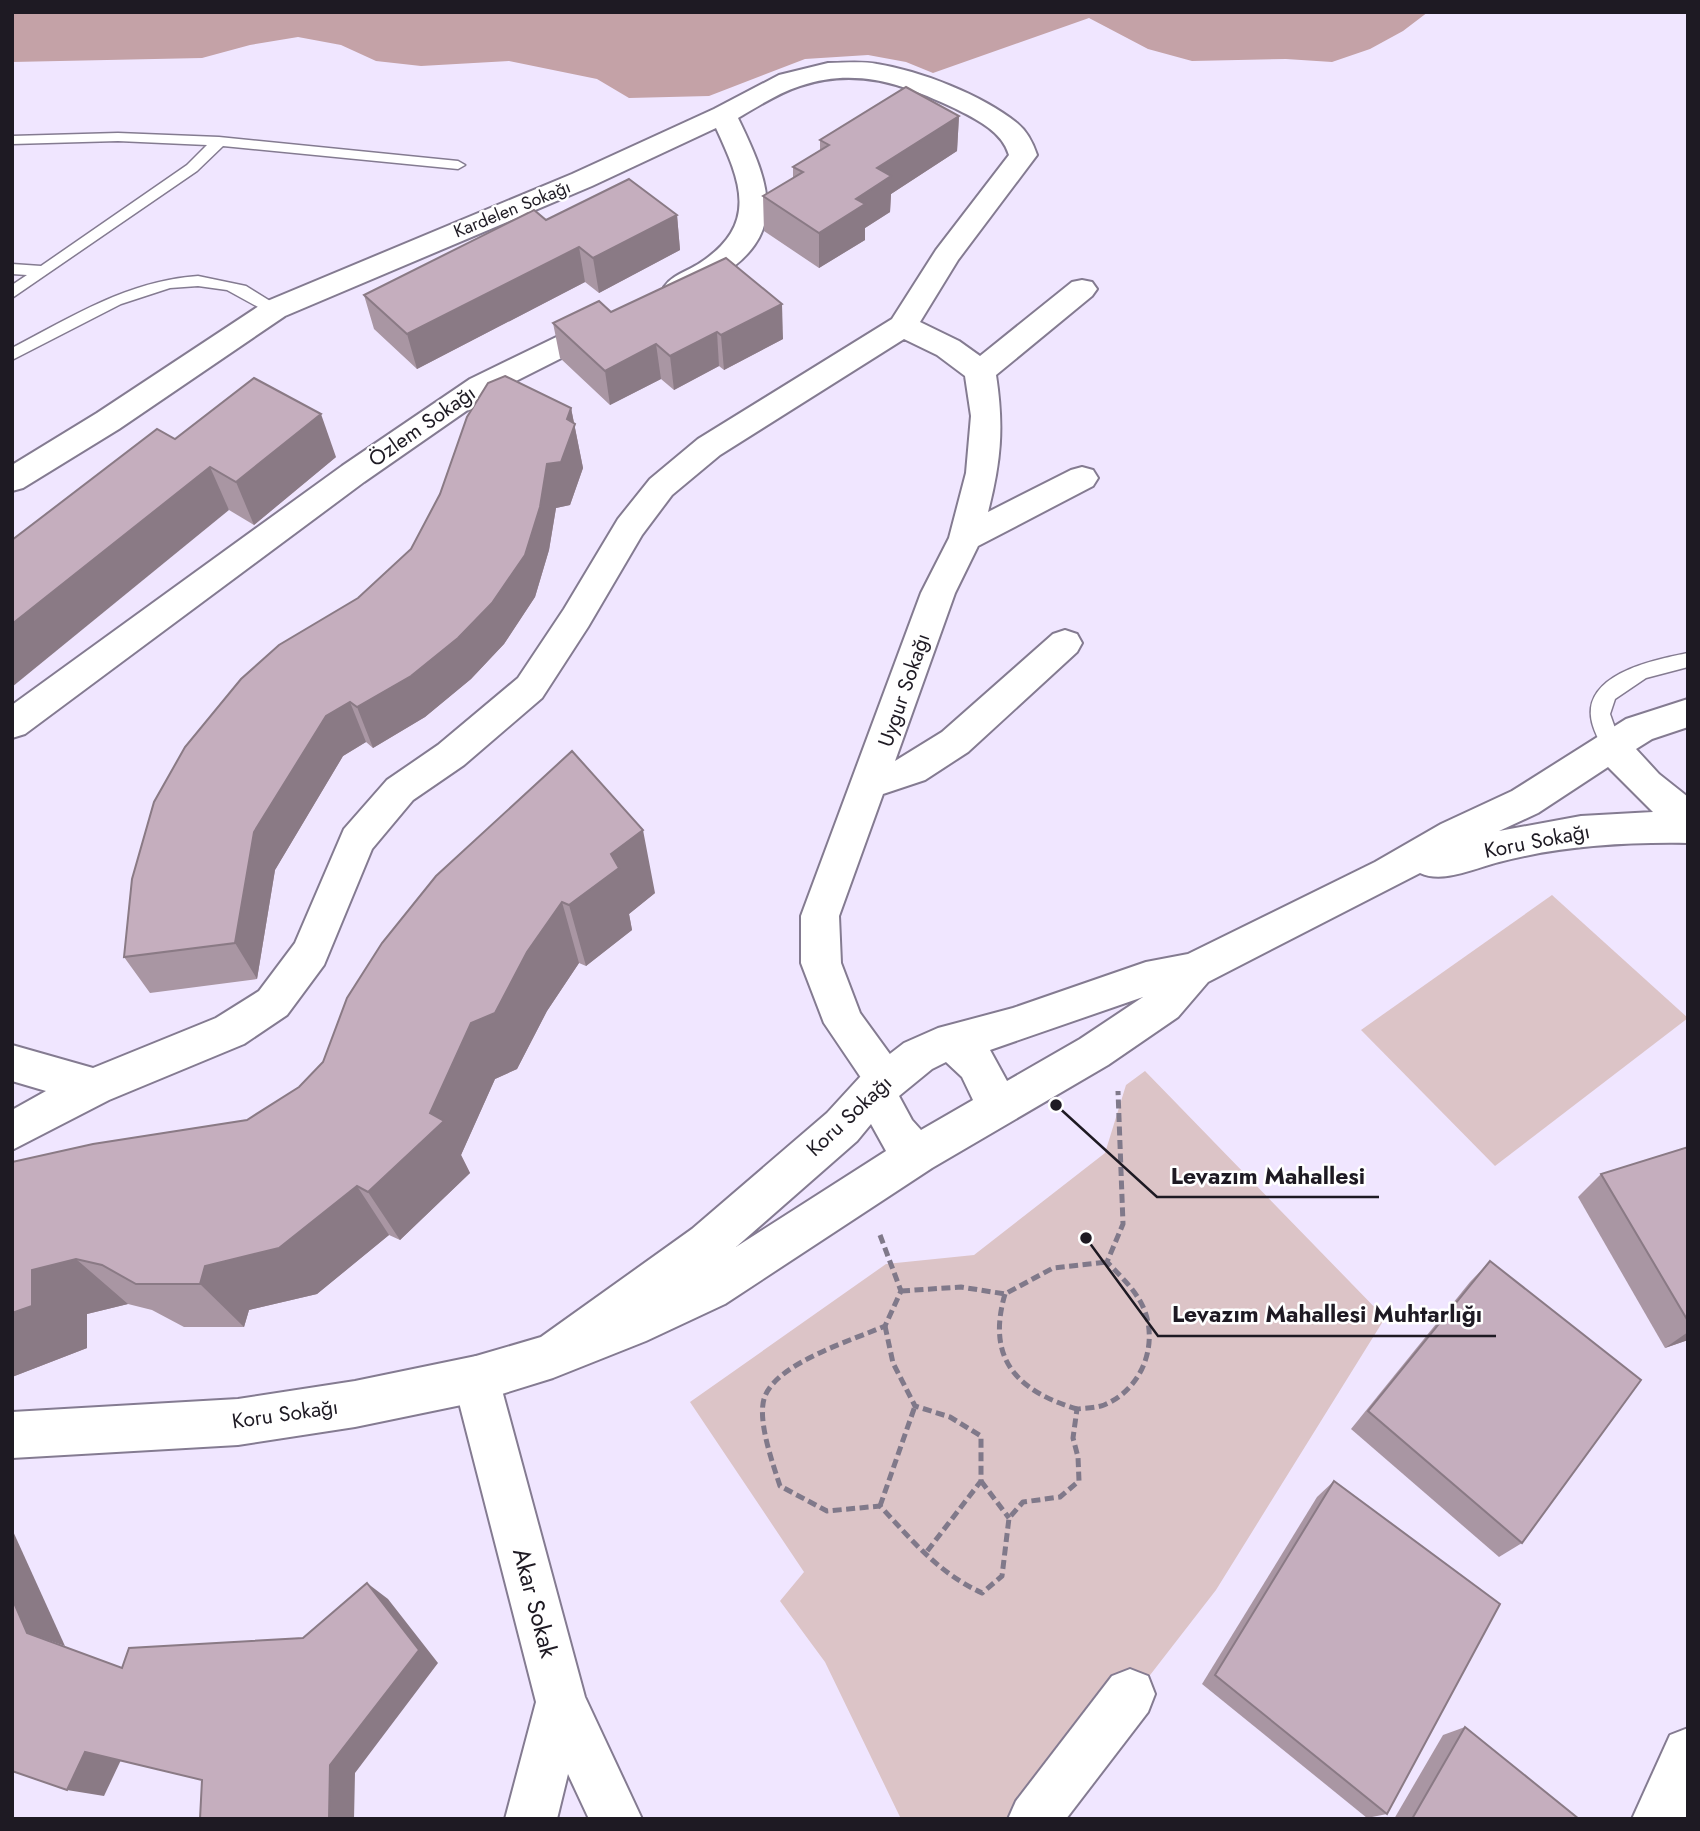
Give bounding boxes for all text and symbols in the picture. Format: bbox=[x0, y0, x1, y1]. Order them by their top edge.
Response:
street label: Kardelen Sokağı bbox=[450, 174, 574, 244]
street label: Özlem Sokağı bbox=[362, 378, 482, 474]
street label: Uygur Sokağı bbox=[871, 629, 937, 751]
street label: Koru Sokağı bbox=[1482, 816, 1592, 866]
street label: Koru Sokağı bbox=[800, 1069, 898, 1163]
callout: Levazım Mahallesi bbox=[1157, 1153, 1379, 1197]
text: Levazım Mahallesi bbox=[1171, 1159, 1365, 1193]
callout: Levazım Mahallesi Muhtarlığı bbox=[1158, 1292, 1496, 1336]
text: Levazım Mahallesi Muhtarlığı bbox=[1172, 1297, 1482, 1331]
street label: Koru Sokağı bbox=[230, 1392, 340, 1436]
street label: Akar Sokak bbox=[504, 1544, 567, 1662]

